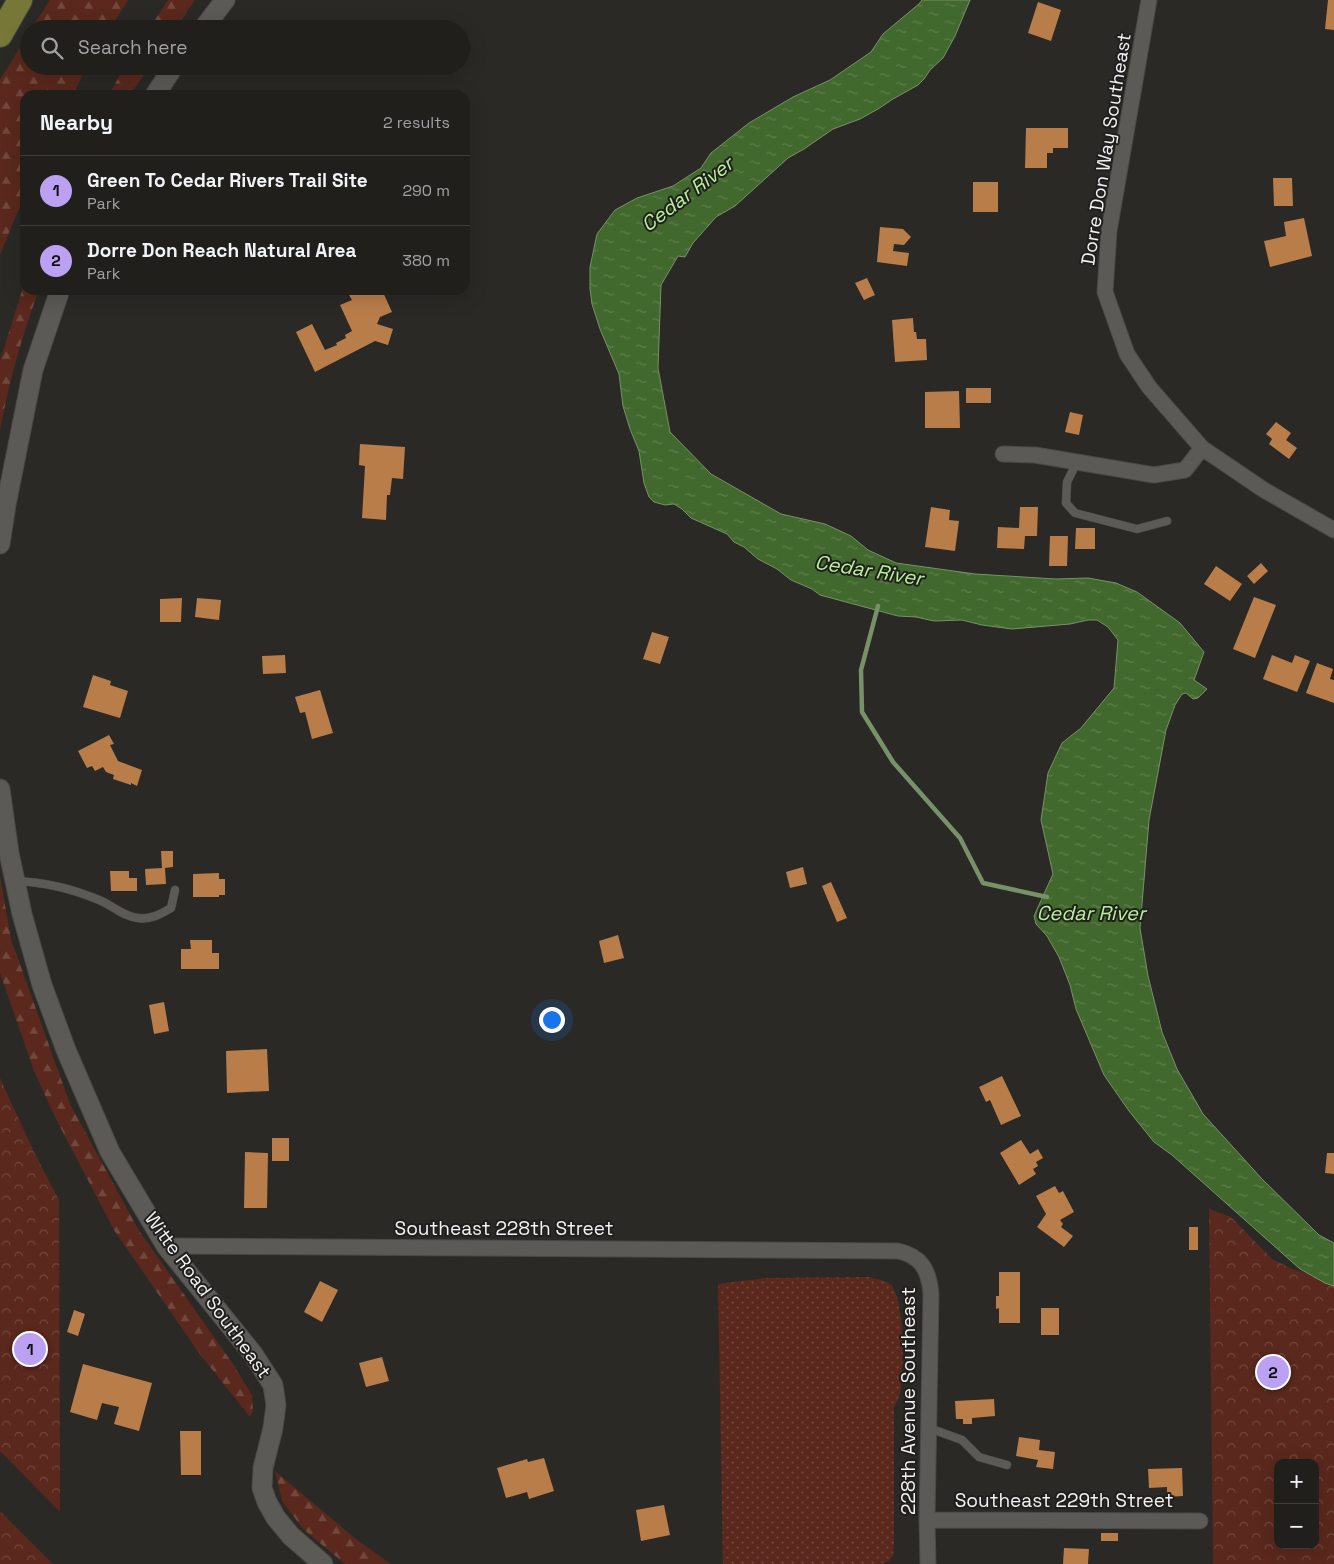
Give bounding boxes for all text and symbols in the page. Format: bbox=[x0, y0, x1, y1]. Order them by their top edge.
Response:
search box bbox=[20, 20, 470, 75]
street label: Dorre Don Way Southeast bbox=[1075, 31, 1137, 267]
icon: search bbox=[38, 34, 66, 62]
text: Search here bbox=[78, 35, 188, 60]
text: Nearby bbox=[40, 109, 113, 136]
text: 2 results bbox=[383, 112, 450, 133]
water label: Cedar River bbox=[636, 149, 740, 237]
text: Green To Cedar Rivers Trail Site bbox=[87, 168, 368, 193]
text: 1 bbox=[52, 180, 60, 201]
text: 290 m bbox=[402, 180, 450, 201]
text: Park bbox=[87, 193, 120, 214]
text: Dorre Don Reach Natural Area bbox=[87, 238, 357, 263]
text: 2 bbox=[51, 250, 61, 271]
text: 380 m bbox=[402, 250, 450, 271]
text: Park bbox=[87, 263, 120, 284]
water label: Cedar River bbox=[813, 549, 927, 592]
water label: Cedar River bbox=[1036, 900, 1148, 926]
your location bbox=[539, 1007, 565, 1033]
street label: Witte Road Southeast bbox=[139, 1207, 277, 1383]
street label: Southeast 228th Street bbox=[394, 1216, 614, 1241]
street label: 228th Avenue Southeast bbox=[896, 1287, 921, 1515]
pin: 1 bbox=[14, 1330, 46, 1368]
pin: 2 bbox=[1257, 1353, 1289, 1391]
map controls bbox=[1274, 1459, 1319, 1549]
button: + bbox=[1274, 1459, 1319, 1504]
street label: Southeast 229th Street bbox=[955, 1488, 1173, 1513]
button: − bbox=[1274, 1504, 1319, 1549]

